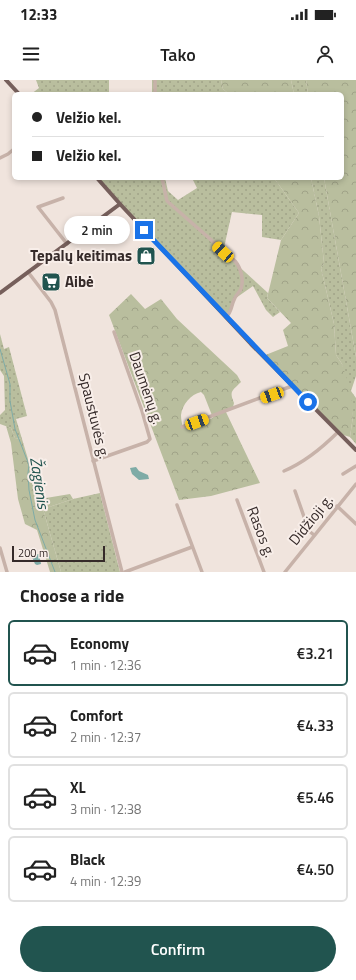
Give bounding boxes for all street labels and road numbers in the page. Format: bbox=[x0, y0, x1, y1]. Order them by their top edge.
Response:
street label: Daumėnų g. bbox=[123, 348, 170, 427]
street label: Spaustuvės g. bbox=[73, 371, 116, 461]
street label: Didžioji g. bbox=[283, 489, 338, 550]
street label: Rasos g. bbox=[241, 503, 282, 561]

